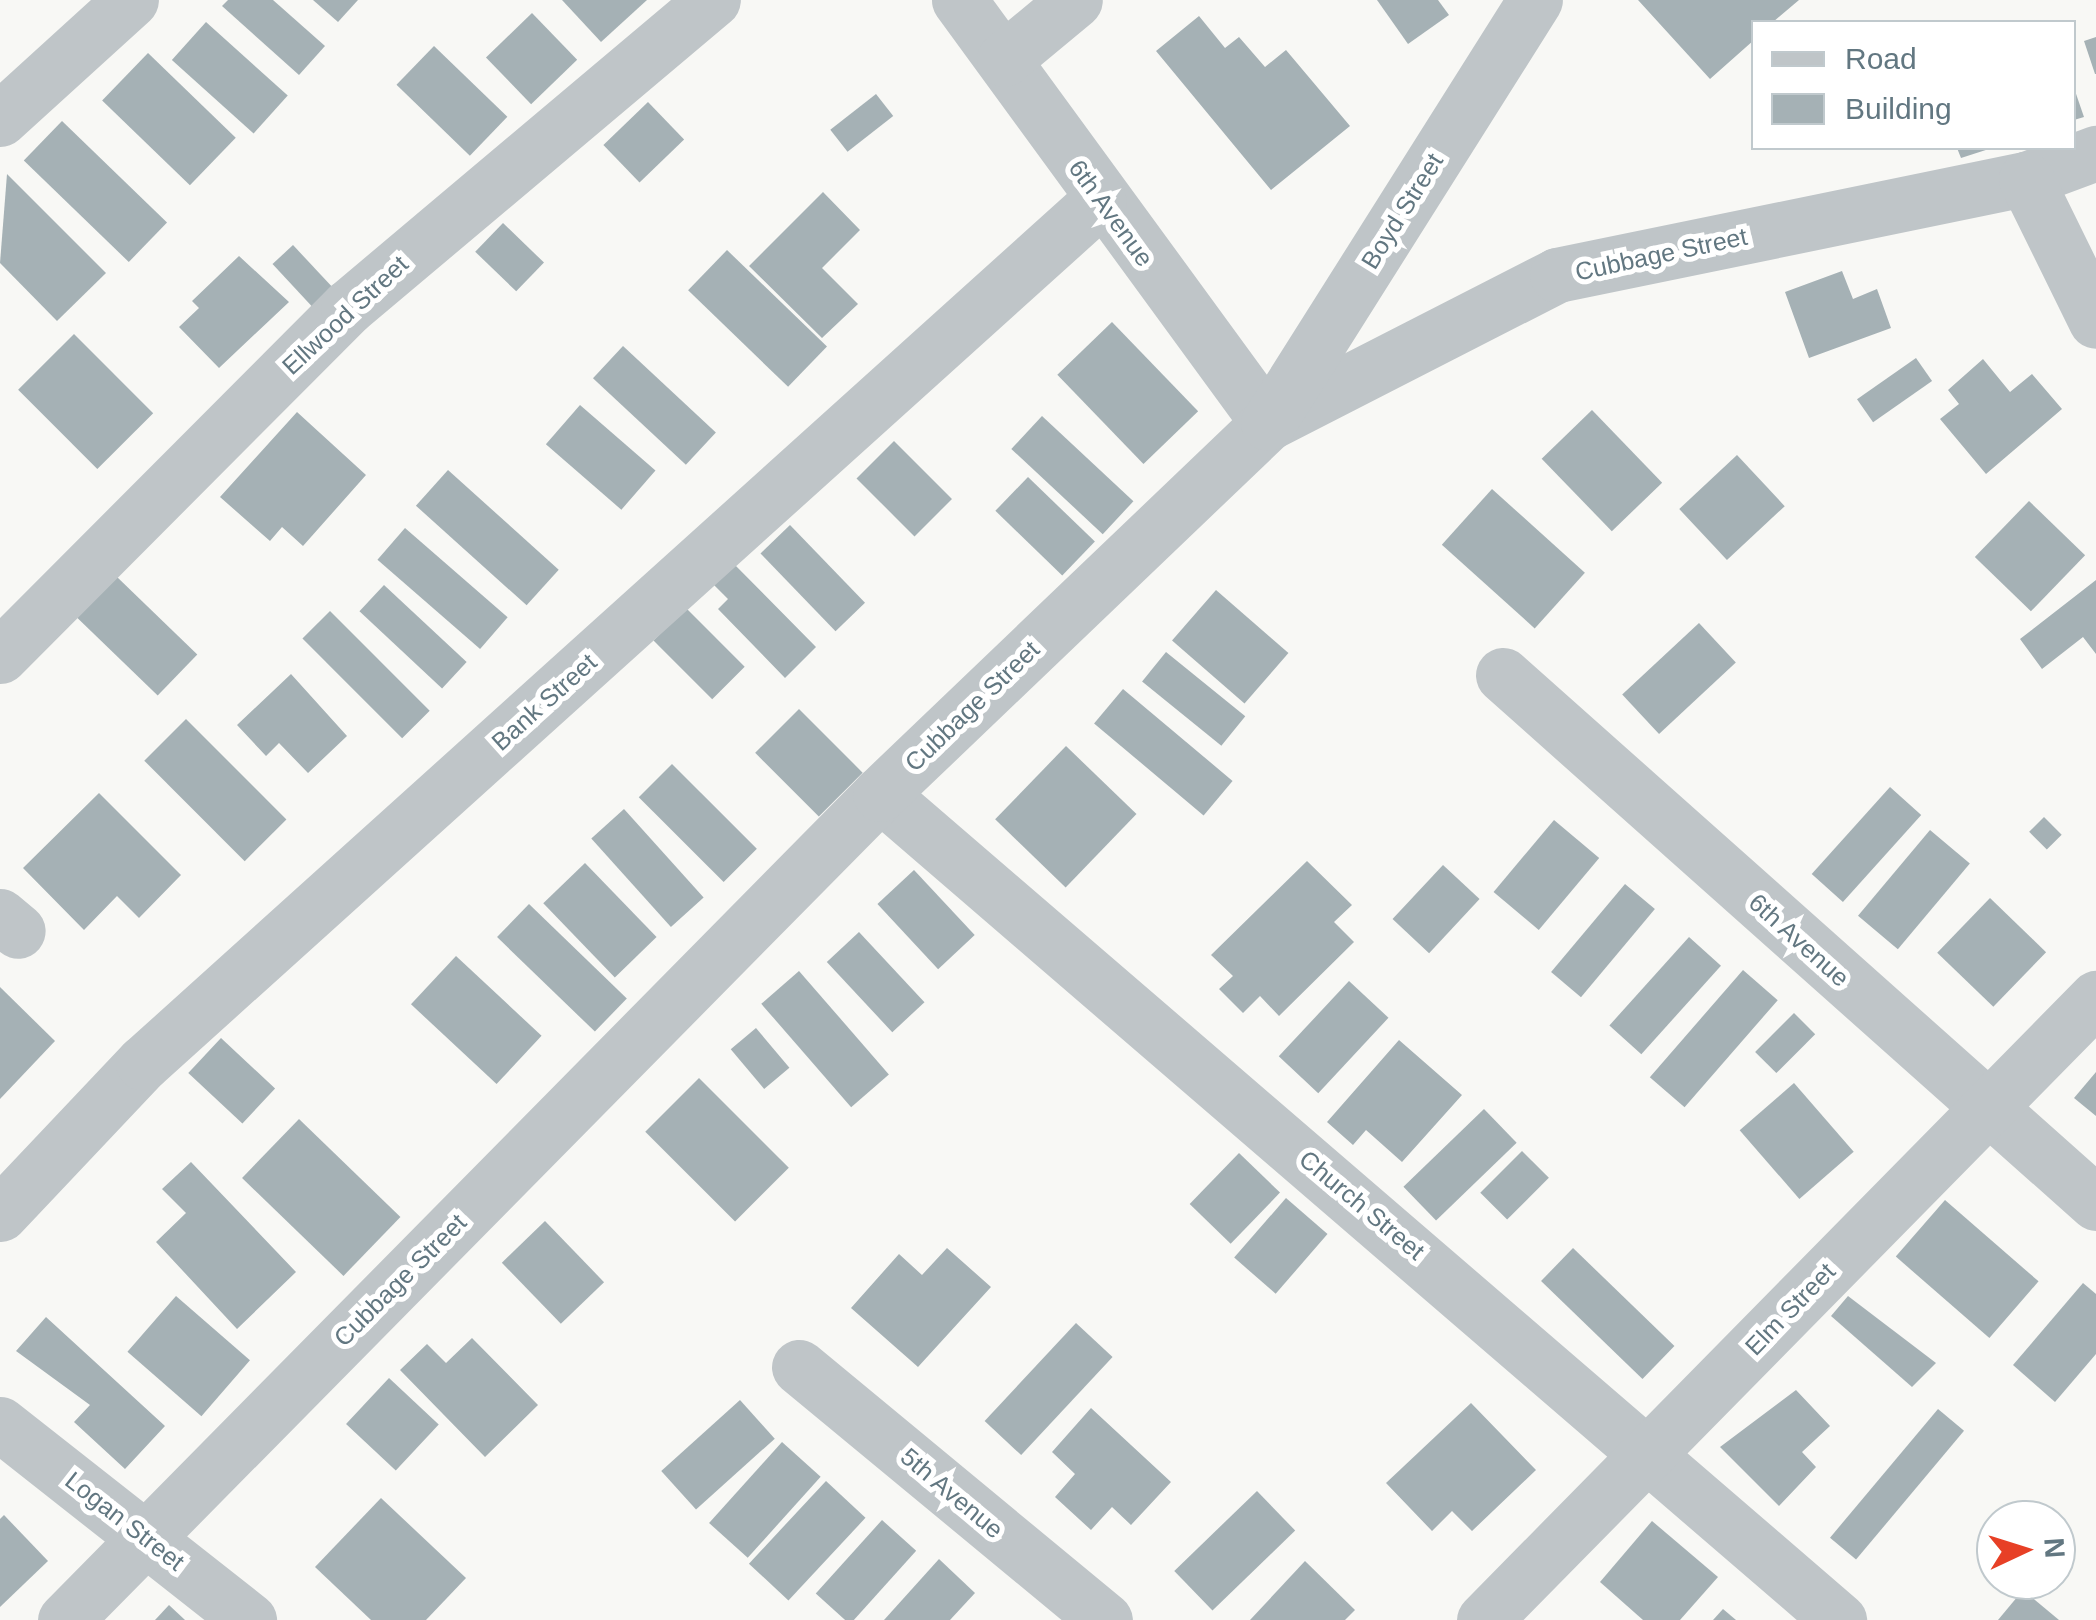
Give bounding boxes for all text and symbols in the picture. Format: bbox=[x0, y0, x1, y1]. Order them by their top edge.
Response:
legend bbox=[1751, 20, 2076, 150]
text: Road bbox=[1845, 42, 1917, 75]
text: Building bbox=[1845, 92, 1952, 125]
street label: Boyd Street bbox=[1355, 148, 1449, 274]
street label: 6th Avenue bbox=[1062, 153, 1160, 273]
street label: Cubbage Street bbox=[1572, 221, 1750, 287]
street label: Ellwood Street bbox=[276, 249, 414, 381]
street label: Cubbage Street bbox=[899, 634, 1045, 778]
street label: Bank Street bbox=[485, 647, 603, 757]
street label: 6th Avenue bbox=[1742, 887, 1856, 993]
street label: Church Street bbox=[1293, 1144, 1431, 1266]
street label: Cubbage Street bbox=[327, 1207, 473, 1353]
street label: Elm Street bbox=[1739, 1257, 1841, 1361]
street label: 5th Avenue bbox=[894, 1441, 1010, 1545]
street label: Logan Street bbox=[59, 1465, 191, 1577]
north arrow bbox=[1976, 1500, 2076, 1600]
text: N bbox=[2038, 1537, 2071, 1559]

